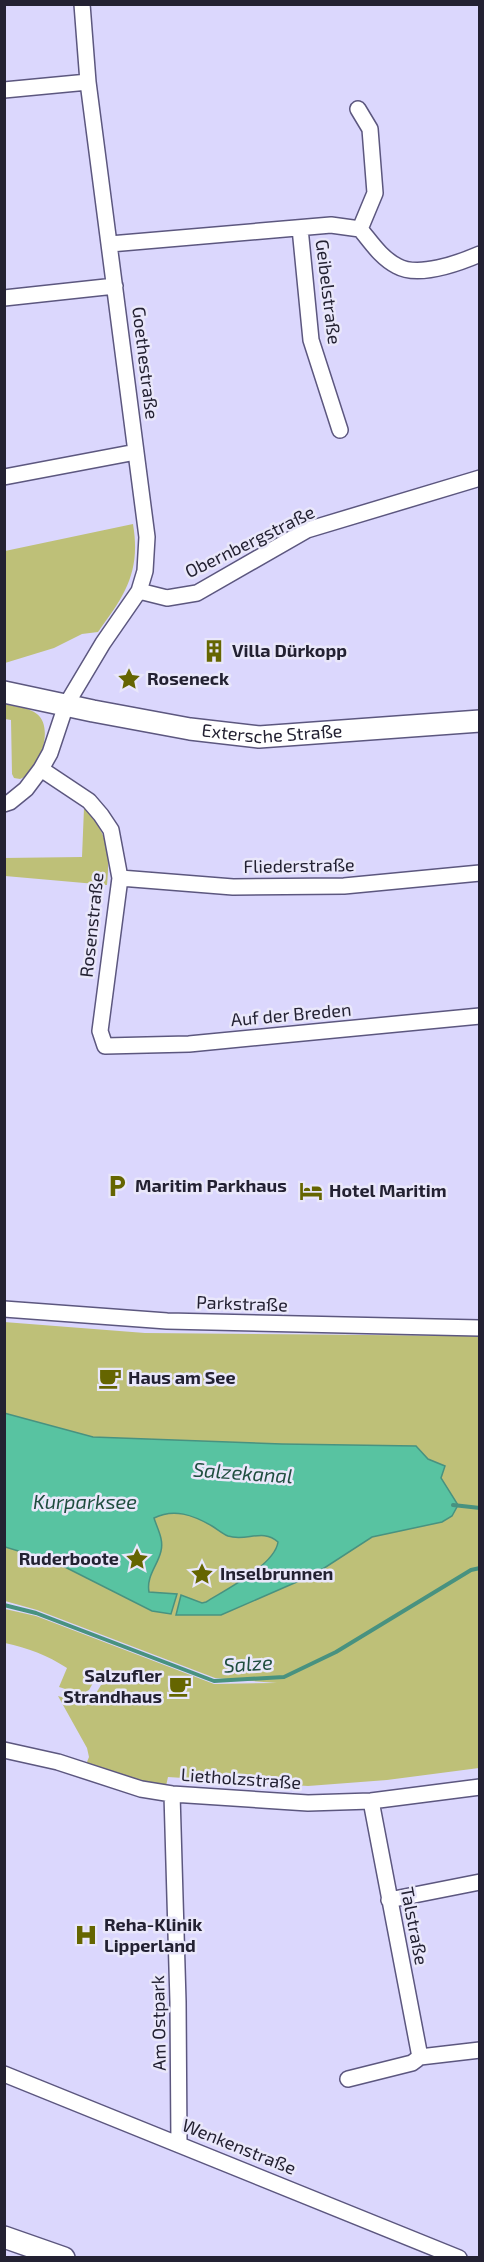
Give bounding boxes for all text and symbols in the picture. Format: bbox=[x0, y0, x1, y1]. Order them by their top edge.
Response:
street label: Geibelstraße bbox=[312, 238, 346, 346]
street label: Goethestraße bbox=[128, 305, 164, 420]
street label: Obernbergstraße bbox=[181, 500, 318, 582]
building icon: Villa Dürkopp bbox=[201, 638, 227, 664]
place label: Villa Dürkopp bbox=[232, 639, 347, 661]
place icon: Roseneck bbox=[116, 666, 142, 692]
place label: Roseneck bbox=[147, 667, 229, 689]
street label: Extersche Straße bbox=[200, 718, 343, 747]
street label: Fliederstraße bbox=[243, 853, 355, 877]
street label: Rosenstraße bbox=[75, 871, 107, 978]
street label: Auf der Breden bbox=[230, 998, 352, 1030]
parking icon: Maritim Parkhaus bbox=[104, 1173, 130, 1199]
place label: Maritim Parkhaus bbox=[135, 1174, 287, 1196]
hotel icon: Hotel Maritim bbox=[298, 1178, 324, 1204]
place label: Hotel Maritim bbox=[329, 1179, 447, 1201]
street label: Parkstraße bbox=[196, 1290, 288, 1316]
cafe icon: Haus am See bbox=[97, 1365, 123, 1391]
place label: Haus am See bbox=[128, 1366, 236, 1388]
water label: Salzekanal bbox=[192, 1457, 294, 1487]
water label: Kurparksee bbox=[33, 1489, 137, 1513]
place icon: Ruderboote bbox=[124, 1546, 150, 1572]
place label: Ruderboote bbox=[19, 1547, 119, 1569]
place icon: Inselbrunnen bbox=[189, 1561, 215, 1587]
place label: Inselbrunnen bbox=[220, 1562, 333, 1584]
water label: Salze bbox=[222, 1649, 274, 1677]
place label: Salzufler Strandhaus bbox=[63, 1664, 162, 1707]
cafe icon: Salzufler Strandhaus bbox=[167, 1673, 193, 1699]
street label: Lietholzstraße bbox=[180, 1763, 302, 1793]
street label: Talstraße bbox=[397, 1885, 433, 1967]
place label: Reha-Klinik Lipperland bbox=[104, 1913, 202, 1956]
hospital icon: Reha-Klinik Lipperland bbox=[73, 1922, 99, 1948]
street label: Am Ostpark bbox=[146, 1975, 170, 2071]
street label: Wenkenstraße bbox=[179, 2113, 300, 2179]

